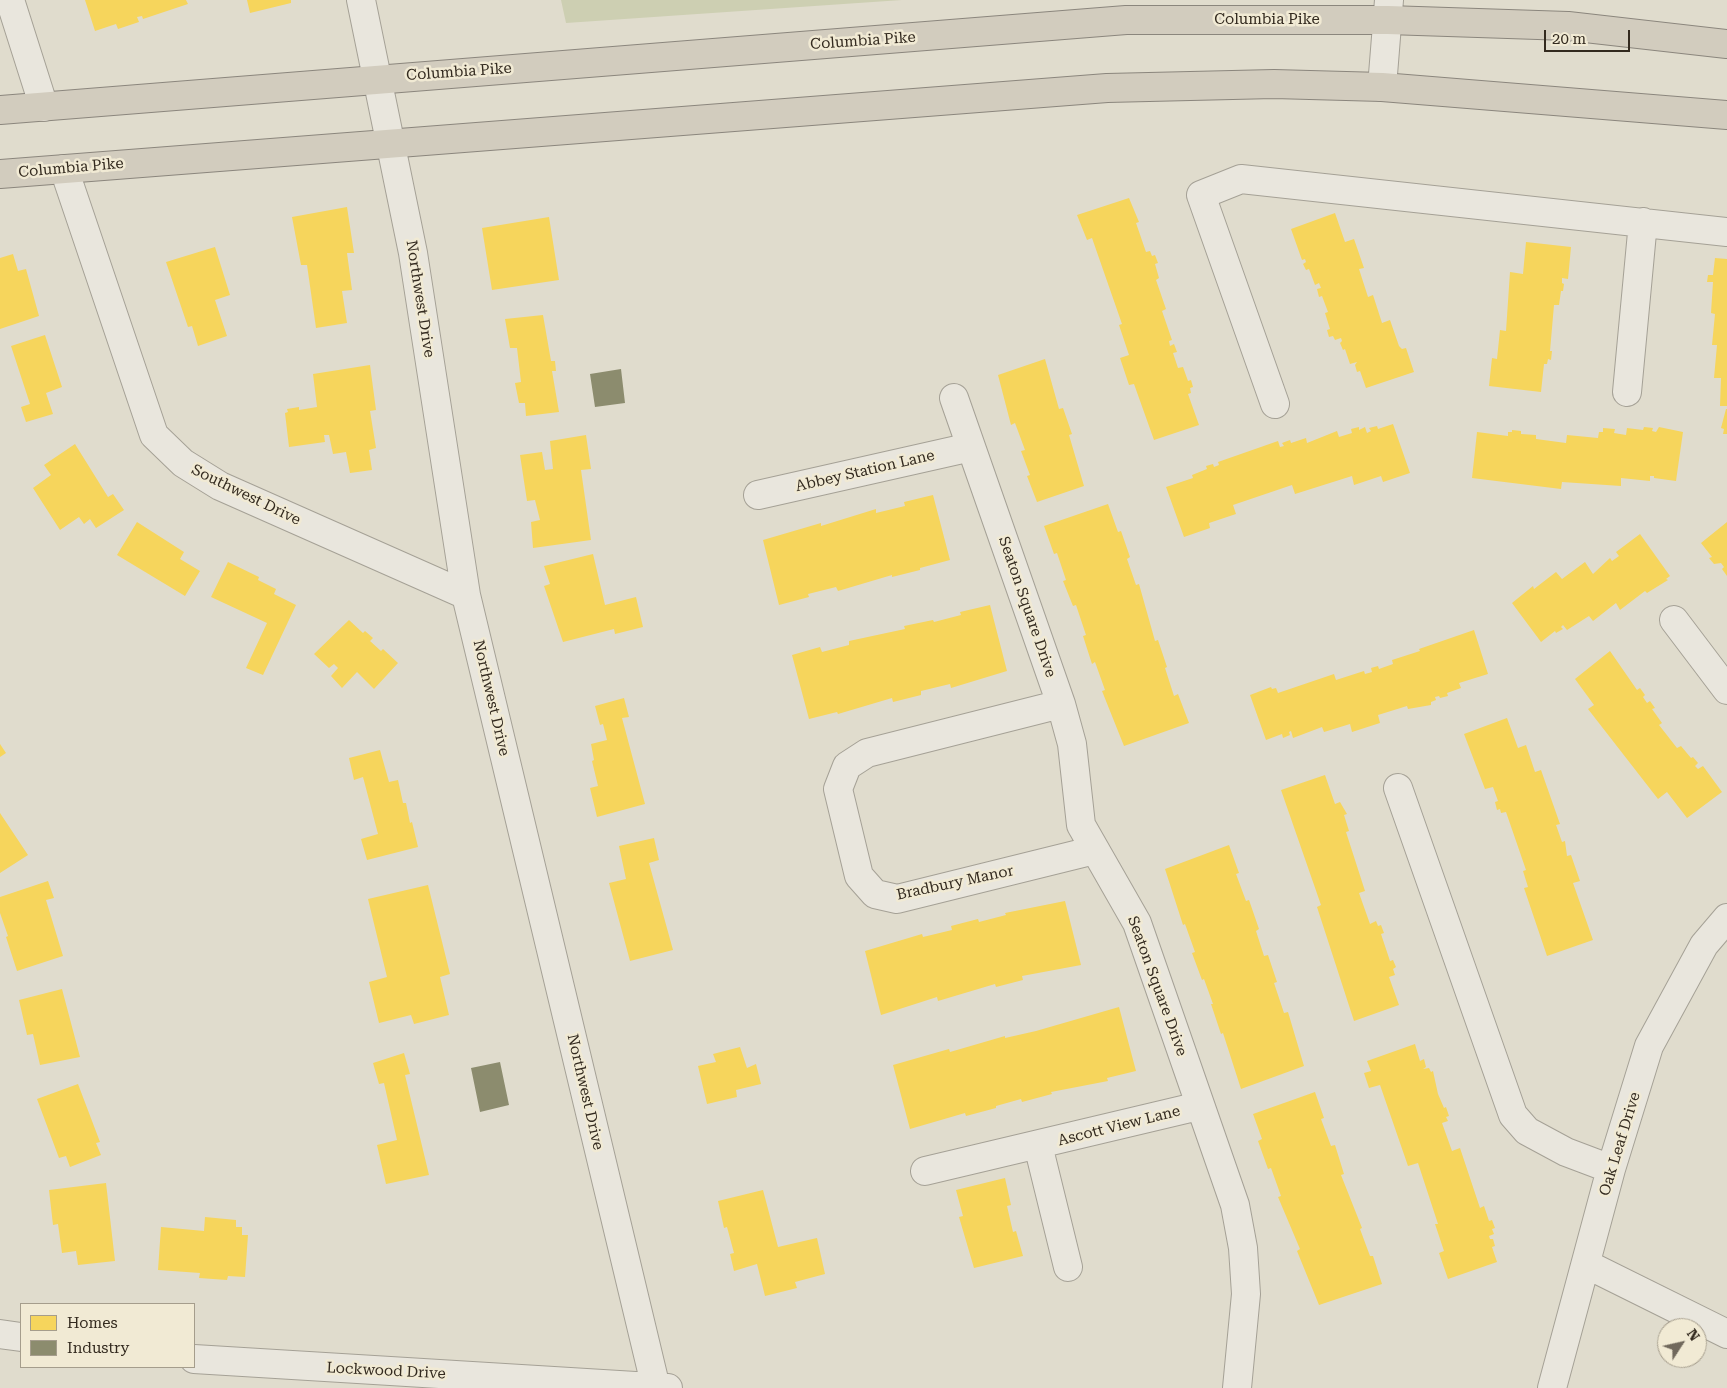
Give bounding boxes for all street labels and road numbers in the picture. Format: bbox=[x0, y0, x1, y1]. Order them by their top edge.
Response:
street label: Columbia Pike bbox=[1214, 11, 1320, 29]
street label: Columbia Pike bbox=[810, 28, 916, 54]
street label: Columbia Pike bbox=[406, 59, 512, 85]
street label: Columbia Pike bbox=[18, 154, 124, 182]
street label: Northwest Drive bbox=[402, 239, 438, 359]
street label: Abbey Station Lane bbox=[794, 446, 936, 496]
street label: Southwest Drive bbox=[188, 461, 304, 529]
street label: Seaton Square Drive bbox=[994, 534, 1060, 680]
street label: Northwest Drive bbox=[469, 638, 513, 758]
street label: Bradbury Manor bbox=[895, 862, 1015, 904]
street label: Seaton Square Drive bbox=[1123, 914, 1191, 1058]
street label: Northwest Drive bbox=[563, 1032, 607, 1152]
street label: Oak Leaf Drive bbox=[1596, 1090, 1644, 1198]
street label: Ascott View Lane bbox=[1056, 1102, 1182, 1150]
street label: Lockwood Drive bbox=[326, 1359, 446, 1383]

